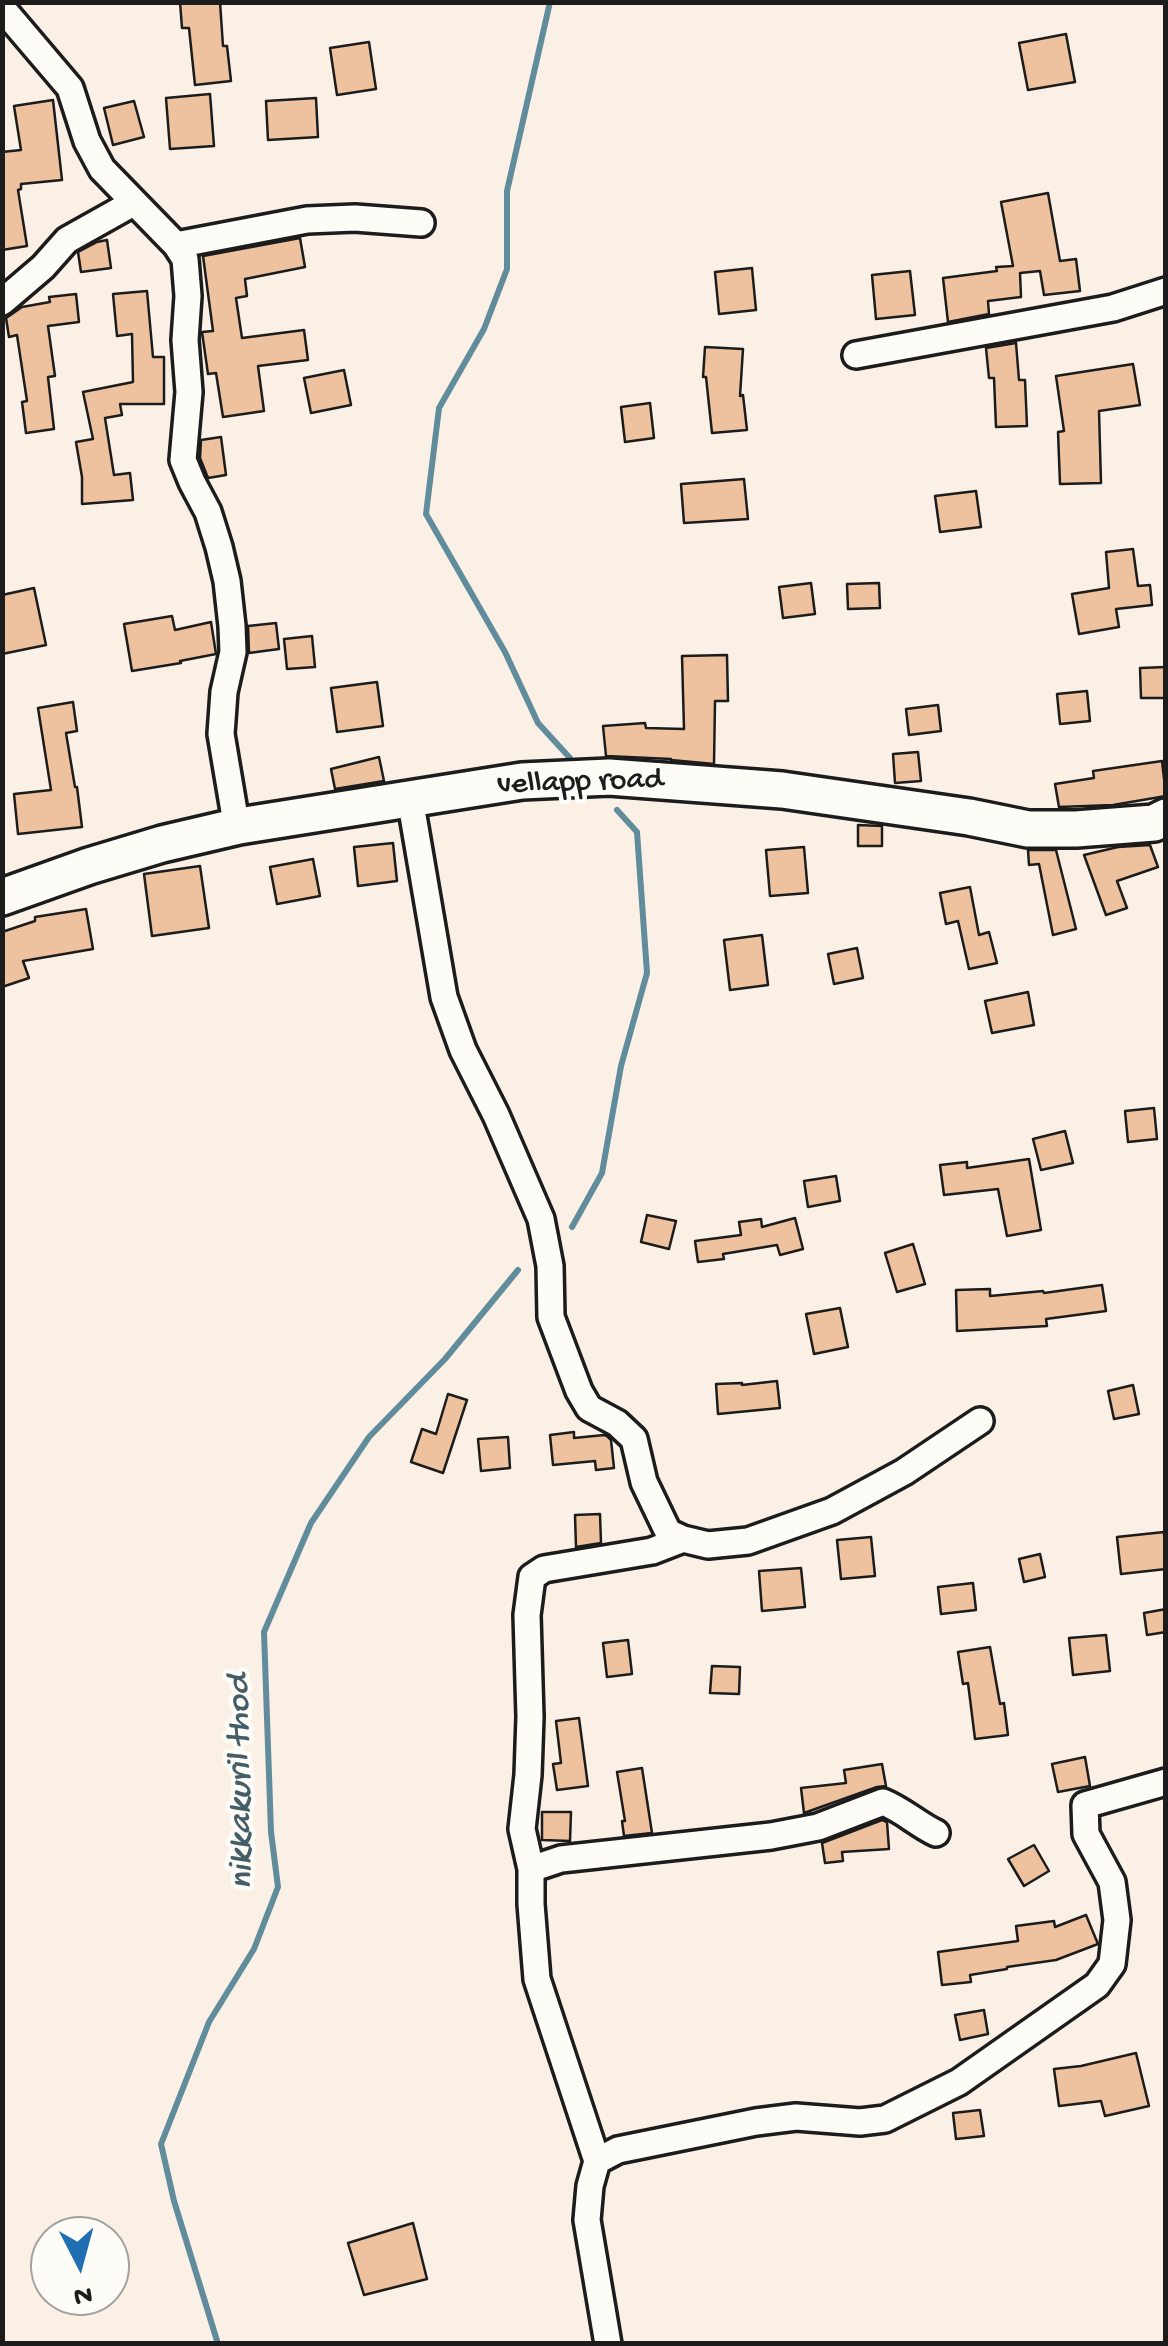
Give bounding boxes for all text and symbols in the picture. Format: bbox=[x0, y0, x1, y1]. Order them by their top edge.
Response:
street label: vellapp road bbox=[496, 762, 664, 806]
water label: nikkakuril thod bbox=[220, 1674, 266, 1890]
north arrow bbox=[30, 2216, 130, 2316]
text: N bbox=[72, 2277, 94, 2312]

